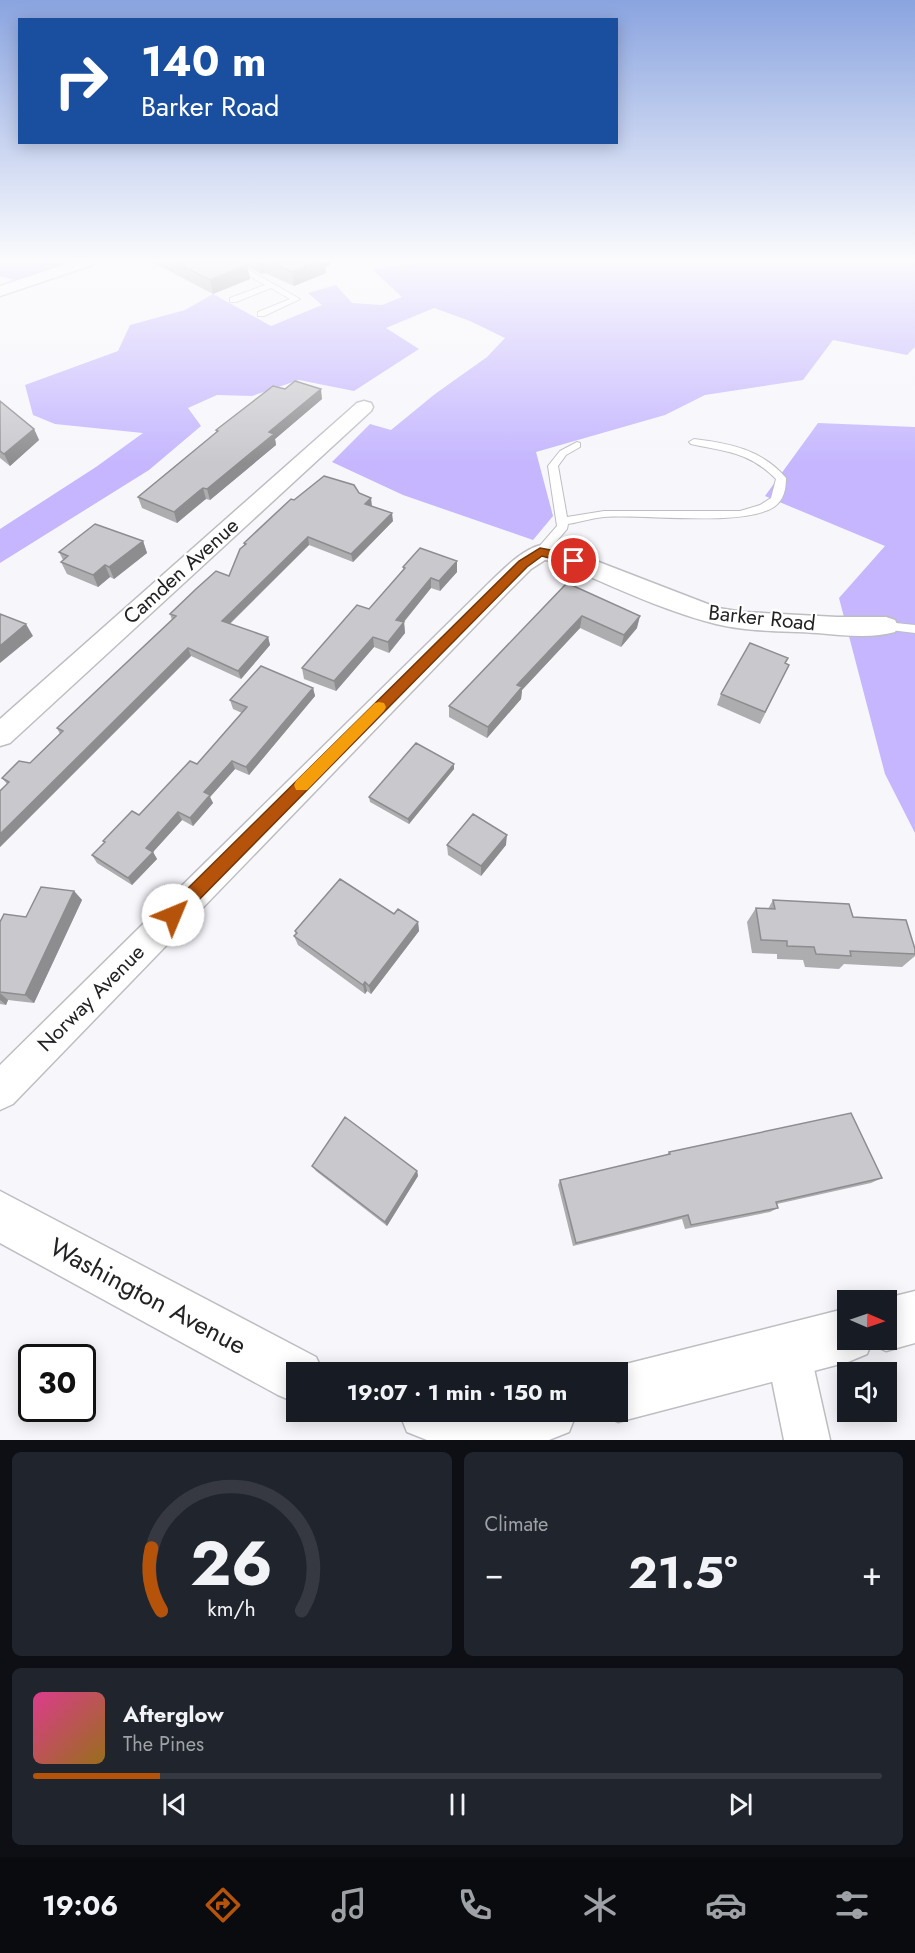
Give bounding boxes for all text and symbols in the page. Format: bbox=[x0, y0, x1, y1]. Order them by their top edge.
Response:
text: 140 m bbox=[141, 31, 267, 92]
icon: right bbox=[42, 42, 120, 120]
text: Barker Road bbox=[141, 87, 279, 126]
street label: Camden Avenue bbox=[117, 511, 246, 631]
pin bbox=[548, 535, 599, 586]
icon: arrive bbox=[557, 544, 590, 577]
street label: Barker Road bbox=[707, 597, 817, 639]
position arrow bbox=[141, 883, 205, 947]
street label: Norway Avenue bbox=[31, 937, 152, 1058]
street label: Washington Avenue bbox=[43, 1228, 253, 1364]
north arrow bbox=[837, 1290, 897, 1350]
map controls bbox=[837, 1290, 897, 1422]
speed limit sign: 30 bbox=[18, 1344, 96, 1422]
button: sound bbox=[837, 1362, 897, 1422]
text: 19:07 · 1 min · 150 m bbox=[347, 1376, 567, 1408]
text: Climate bbox=[485, 1510, 548, 1539]
text: 26 bbox=[190, 1518, 273, 1608]
text: 21.5° bbox=[628, 1540, 738, 1605]
text: − bbox=[485, 1550, 504, 1597]
text: + bbox=[862, 1550, 882, 1597]
text: km/h bbox=[208, 1593, 256, 1624]
text: Afterglow bbox=[123, 1698, 224, 1730]
text: The Pines bbox=[123, 1730, 204, 1759]
icon: previous bbox=[158, 1788, 191, 1821]
icon: pause bbox=[441, 1788, 474, 1821]
icon: next bbox=[724, 1788, 757, 1821]
icon: directions bbox=[202, 1884, 244, 1926]
icon: music bbox=[328, 1884, 370, 1926]
icon: phone bbox=[454, 1884, 496, 1926]
icon: climate bbox=[579, 1884, 621, 1926]
icon: car bbox=[705, 1884, 747, 1926]
icon: filters bbox=[831, 1884, 873, 1926]
text: 19:06 bbox=[42, 1886, 118, 1925]

